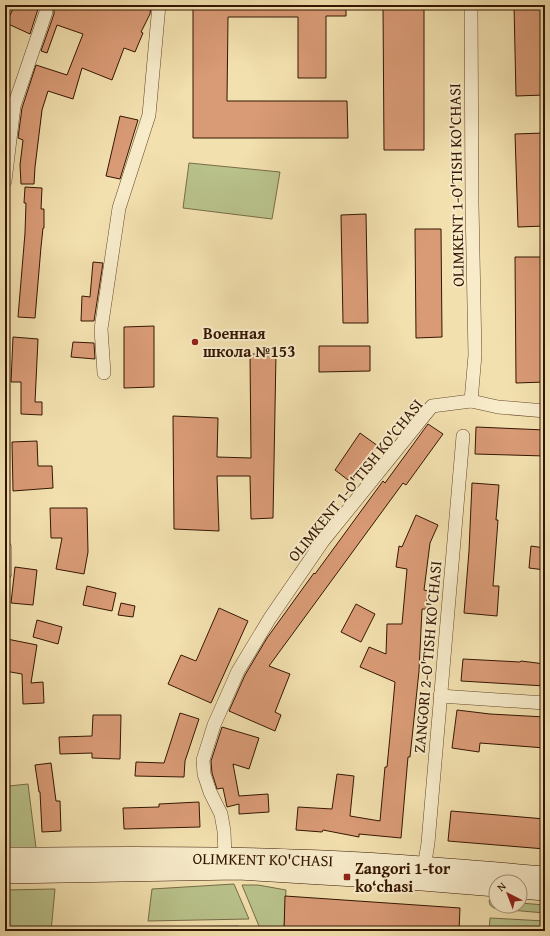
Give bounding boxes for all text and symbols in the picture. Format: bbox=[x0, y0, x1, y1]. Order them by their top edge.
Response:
street label: OLIMKENT 1-O'TISH KO'CHASI bbox=[442, 83, 470, 287]
place label: Военная школа №153 bbox=[203, 321, 295, 363]
marker: Военная школа №153 bbox=[190, 337, 200, 347]
street label: OLIMKENT 1-O'TISH KO'CHASI bbox=[282, 393, 428, 567]
street label: ZANGORI 2-O'TISH KO'CHASI bbox=[407, 560, 447, 754]
street label: OLIMKENT KO'CHASI bbox=[192, 846, 334, 872]
place label: Zangori 1-tor ko‘chasi bbox=[355, 856, 451, 898]
marker: Zangori 1-tor ko‘chasi bbox=[342, 872, 352, 882]
north arrow bbox=[488, 874, 528, 914]
text: N bbox=[493, 878, 510, 895]

